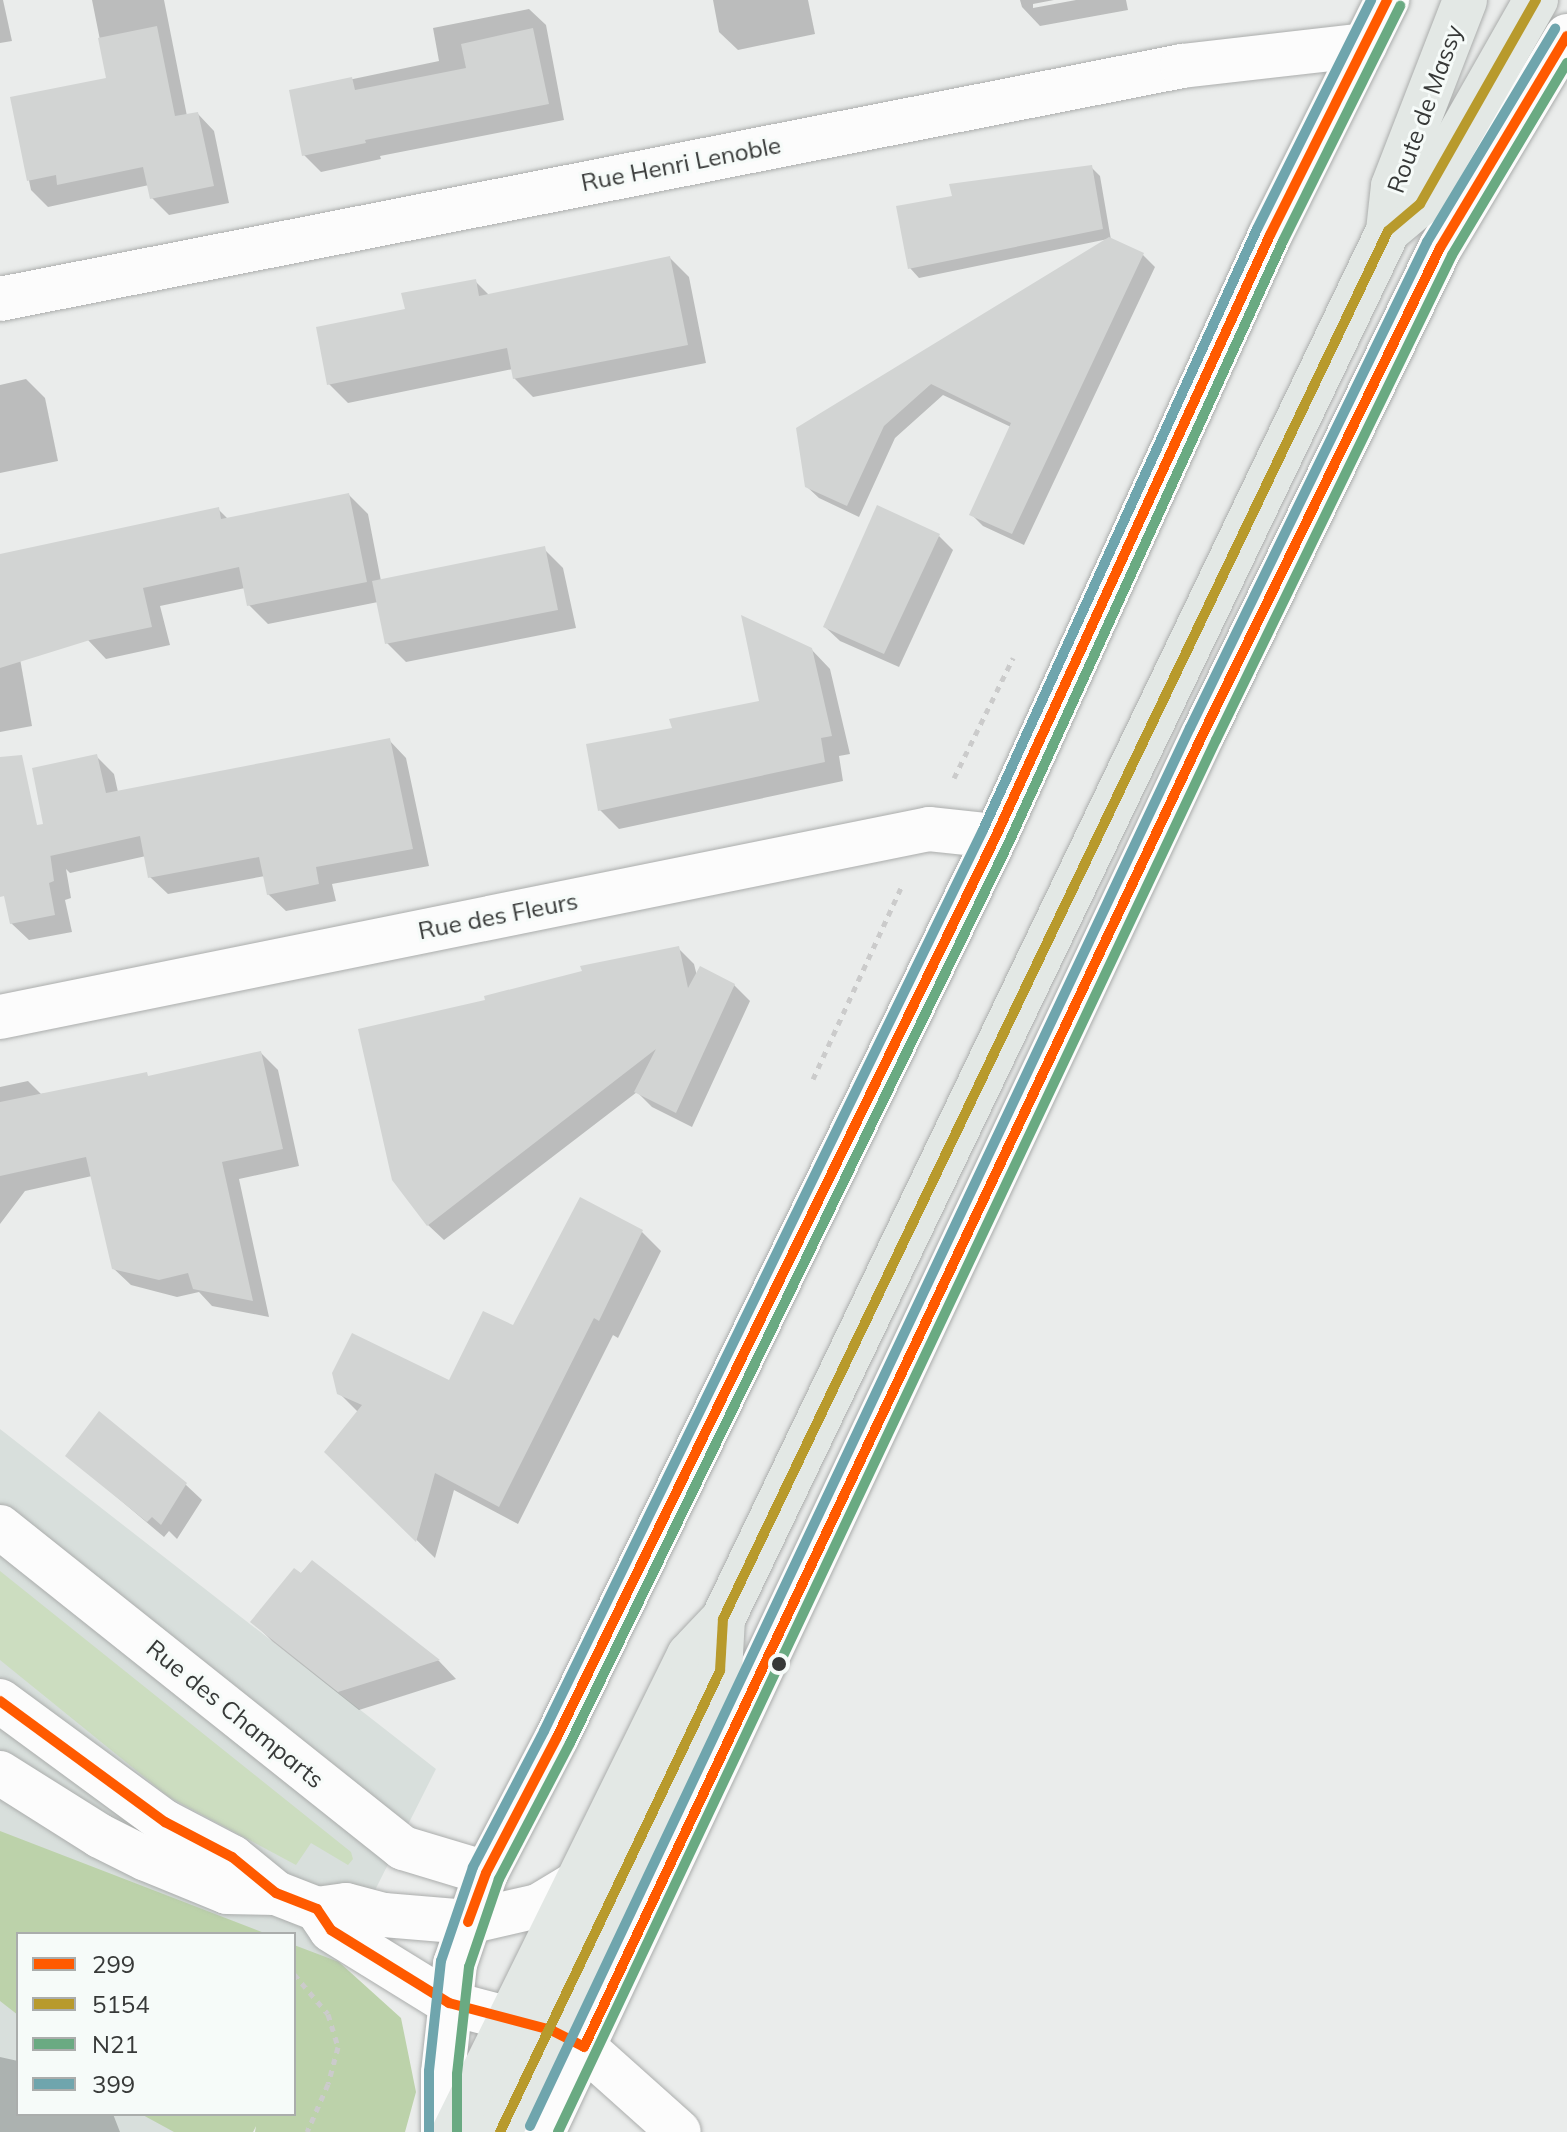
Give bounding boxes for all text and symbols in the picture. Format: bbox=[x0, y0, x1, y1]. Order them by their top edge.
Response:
street label: Route de Massy bbox=[1381, 21, 1469, 197]
street label: Rue Henri Lenoble bbox=[579, 131, 783, 197]
street label: Rue des Fleurs bbox=[416, 886, 580, 946]
street label: Rue des Champarts bbox=[141, 1634, 329, 1794]
unlabelled marker bbox=[771, 1656, 787, 1672]
legend bbox=[16, 1932, 296, 2116]
text: 299 bbox=[92, 1949, 135, 1979]
text: 5154 bbox=[92, 1989, 150, 2019]
text: N21 bbox=[92, 2029, 139, 2059]
text: 399 bbox=[92, 2069, 135, 2099]

